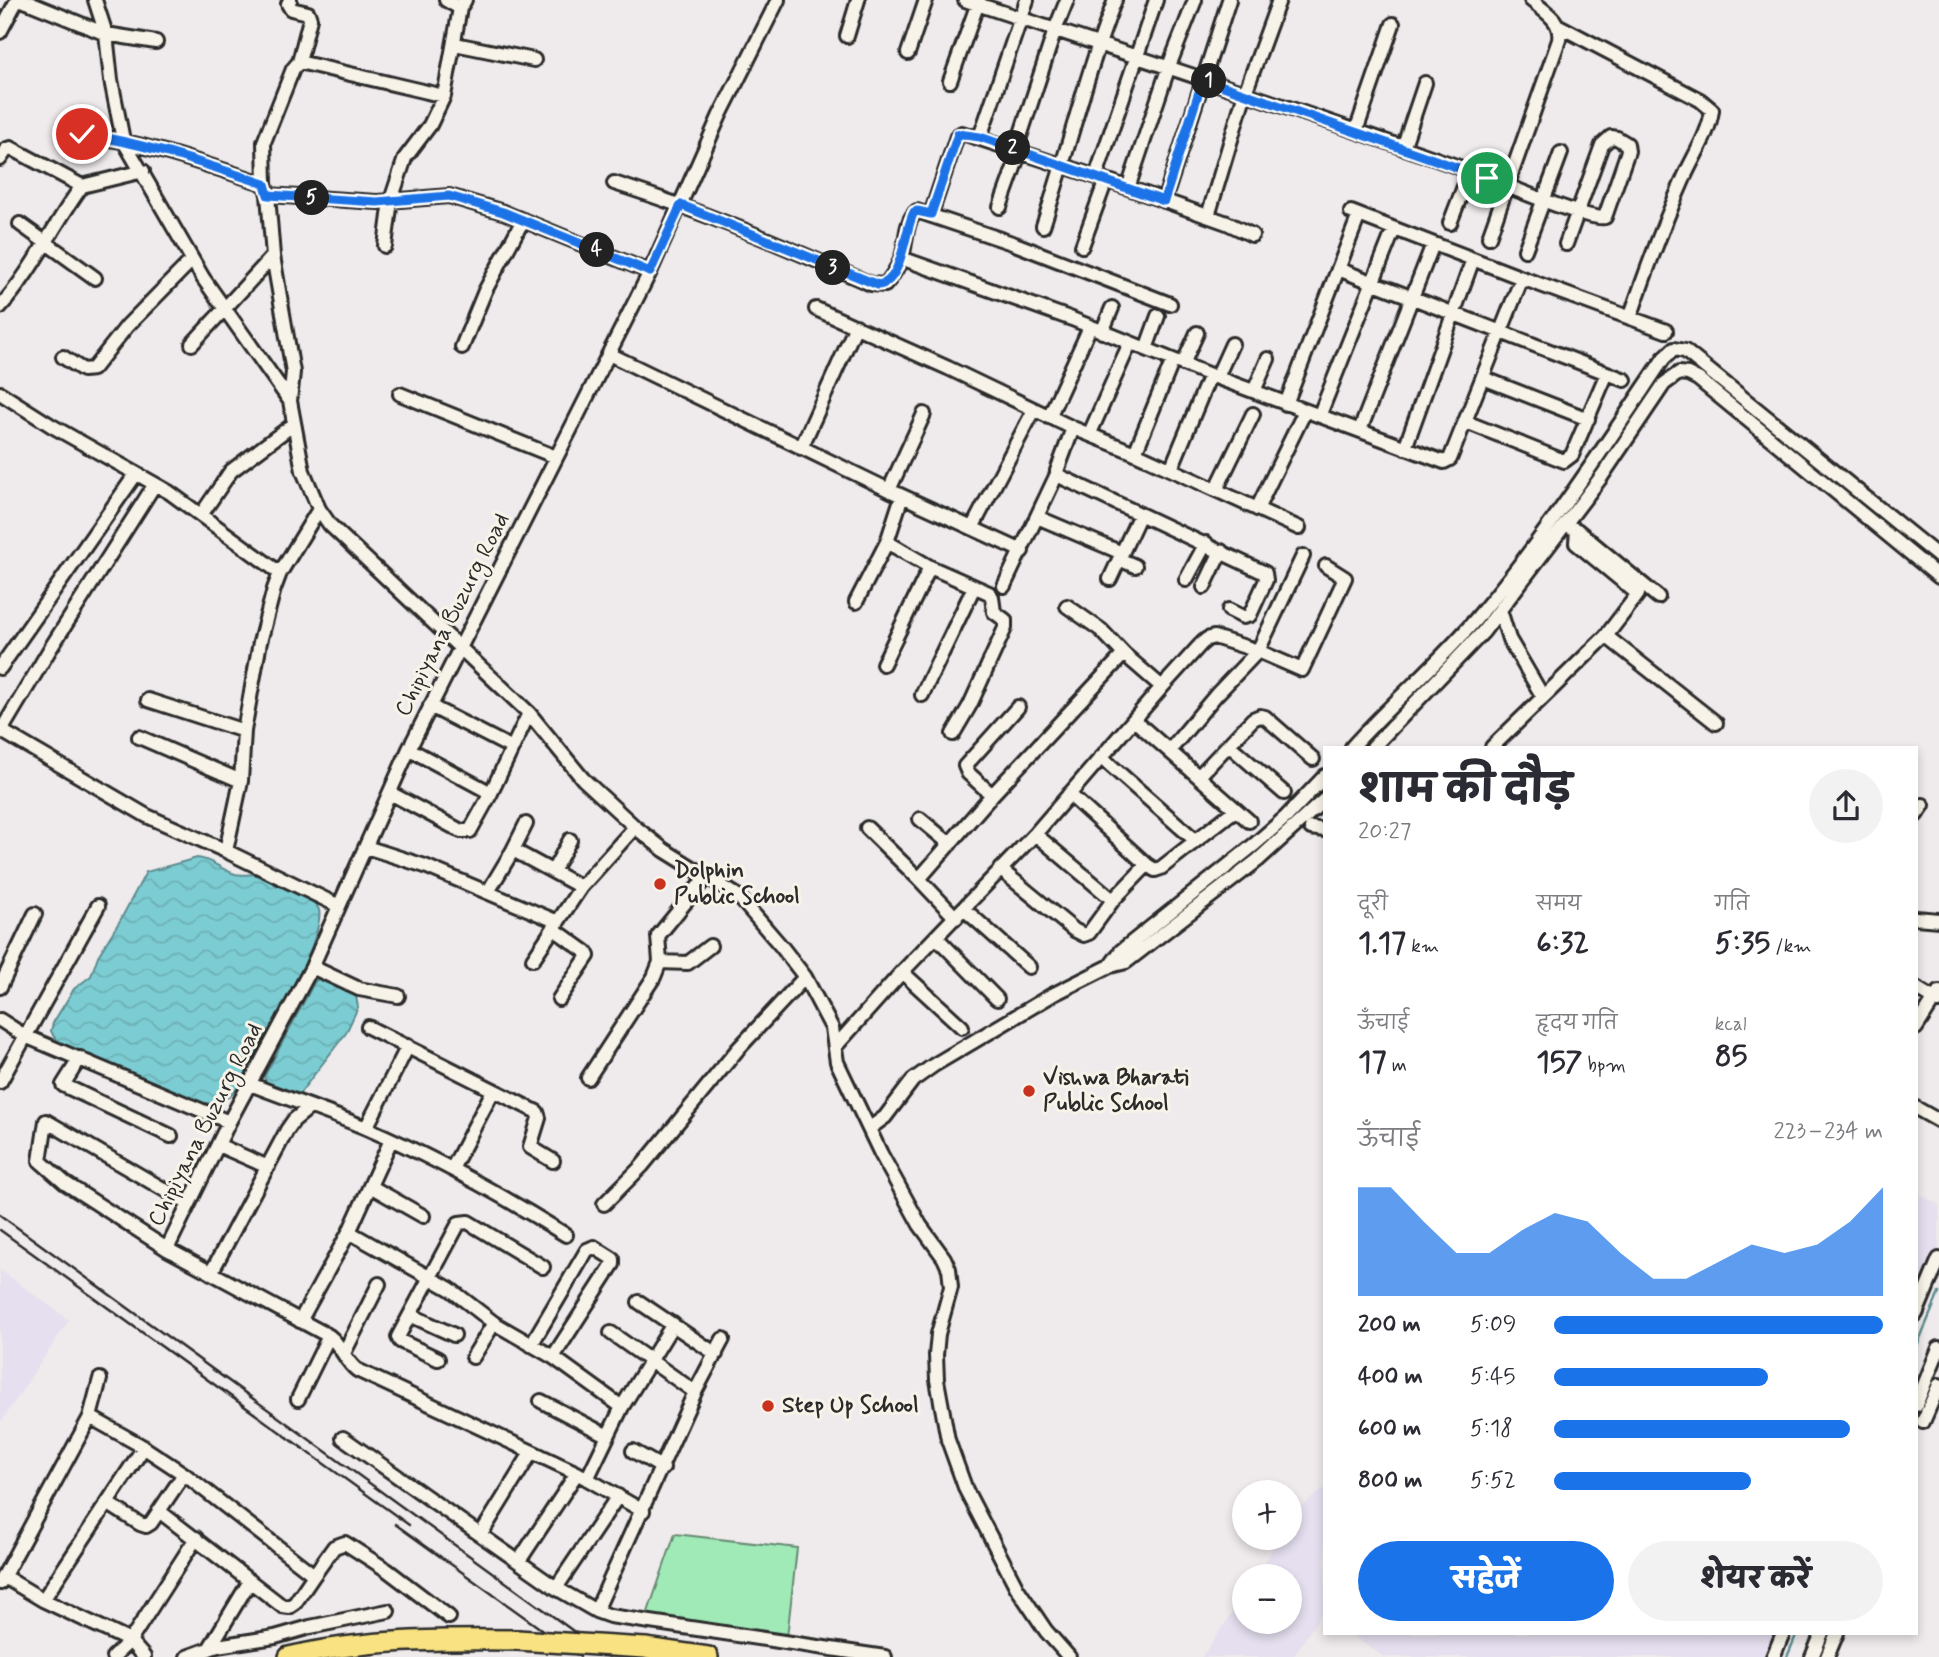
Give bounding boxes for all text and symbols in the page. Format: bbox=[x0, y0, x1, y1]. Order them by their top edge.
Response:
pin: 1 bbox=[1192, 64, 1226, 98]
text: 1 bbox=[1204, 68, 1213, 93]
pin bbox=[52, 104, 112, 164]
icon: check bbox=[63, 115, 101, 153]
pin: 2 bbox=[996, 130, 1030, 166]
text: 2 bbox=[1008, 135, 1017, 160]
pin bbox=[1457, 148, 1517, 208]
icon: arrive bbox=[1468, 159, 1506, 197]
pin: 5 bbox=[294, 180, 330, 216]
text: 5 bbox=[306, 185, 317, 210]
pin: 4 bbox=[580, 232, 614, 268]
text: 4 bbox=[591, 237, 602, 262]
pin: 3 bbox=[816, 250, 850, 286]
text: 3 bbox=[828, 255, 837, 280]
street label: Chipiyana Buzurg Road bbox=[389, 508, 519, 723]
text: शाम की दौड़ bbox=[1358, 766, 1572, 815]
button: share bbox=[1809, 769, 1883, 843]
text: 20:27 bbox=[1358, 817, 1411, 847]
place label: Dolphin Public School bbox=[674, 856, 800, 912]
marker: Dolphin Public School bbox=[652, 876, 668, 892]
text: दूरी bbox=[1358, 892, 1388, 917]
text: समय bbox=[1536, 892, 1582, 917]
text: गति bbox=[1715, 892, 1749, 917]
text: 1.17 bbox=[1358, 924, 1406, 963]
text: 6:32 bbox=[1536, 924, 1589, 963]
text: 5:35 bbox=[1715, 924, 1770, 963]
text: km bbox=[1406, 934, 1439, 959]
text: /km bbox=[1770, 934, 1811, 959]
text: ऊँचाई bbox=[1358, 1011, 1409, 1036]
text: हृदय गति bbox=[1536, 1011, 1617, 1036]
text: kcal bbox=[1715, 1012, 1747, 1037]
street label: Chipiyana Buzurg Road bbox=[142, 1018, 272, 1233]
text: 85 bbox=[1715, 1037, 1748, 1076]
text: 17 bbox=[1358, 1043, 1387, 1082]
text: 157 bbox=[1536, 1043, 1582, 1082]
text: m bbox=[1387, 1053, 1407, 1078]
text: bpm bbox=[1582, 1053, 1626, 1078]
place label: Vishwa Bharati Public School bbox=[1043, 1063, 1189, 1119]
marker: Vishwa Bharati Public School bbox=[1021, 1083, 1037, 1099]
text: 223–234 m bbox=[1773, 1117, 1883, 1147]
text: ऊँचाई bbox=[1358, 1125, 1420, 1155]
text: 200 m bbox=[1358, 1310, 1421, 1340]
text: 5:09 bbox=[1470, 1310, 1517, 1340]
text: 400 m bbox=[1358, 1362, 1423, 1392]
text: 5:45 bbox=[1470, 1362, 1516, 1392]
place label: Step Up School bbox=[782, 1391, 919, 1421]
marker: Step Up School bbox=[760, 1398, 776, 1414]
text: 600 m bbox=[1358, 1414, 1421, 1444]
text: 5:18 bbox=[1470, 1414, 1513, 1444]
text: 800 m bbox=[1358, 1466, 1422, 1496]
text: 5:52 bbox=[1470, 1466, 1516, 1496]
map controls bbox=[1232, 1480, 1302, 1634]
button: + bbox=[1232, 1480, 1302, 1550]
button: सहेजें bbox=[1358, 1541, 1614, 1621]
button: शेयर करें bbox=[1628, 1541, 1883, 1621]
button: − bbox=[1232, 1564, 1302, 1634]

